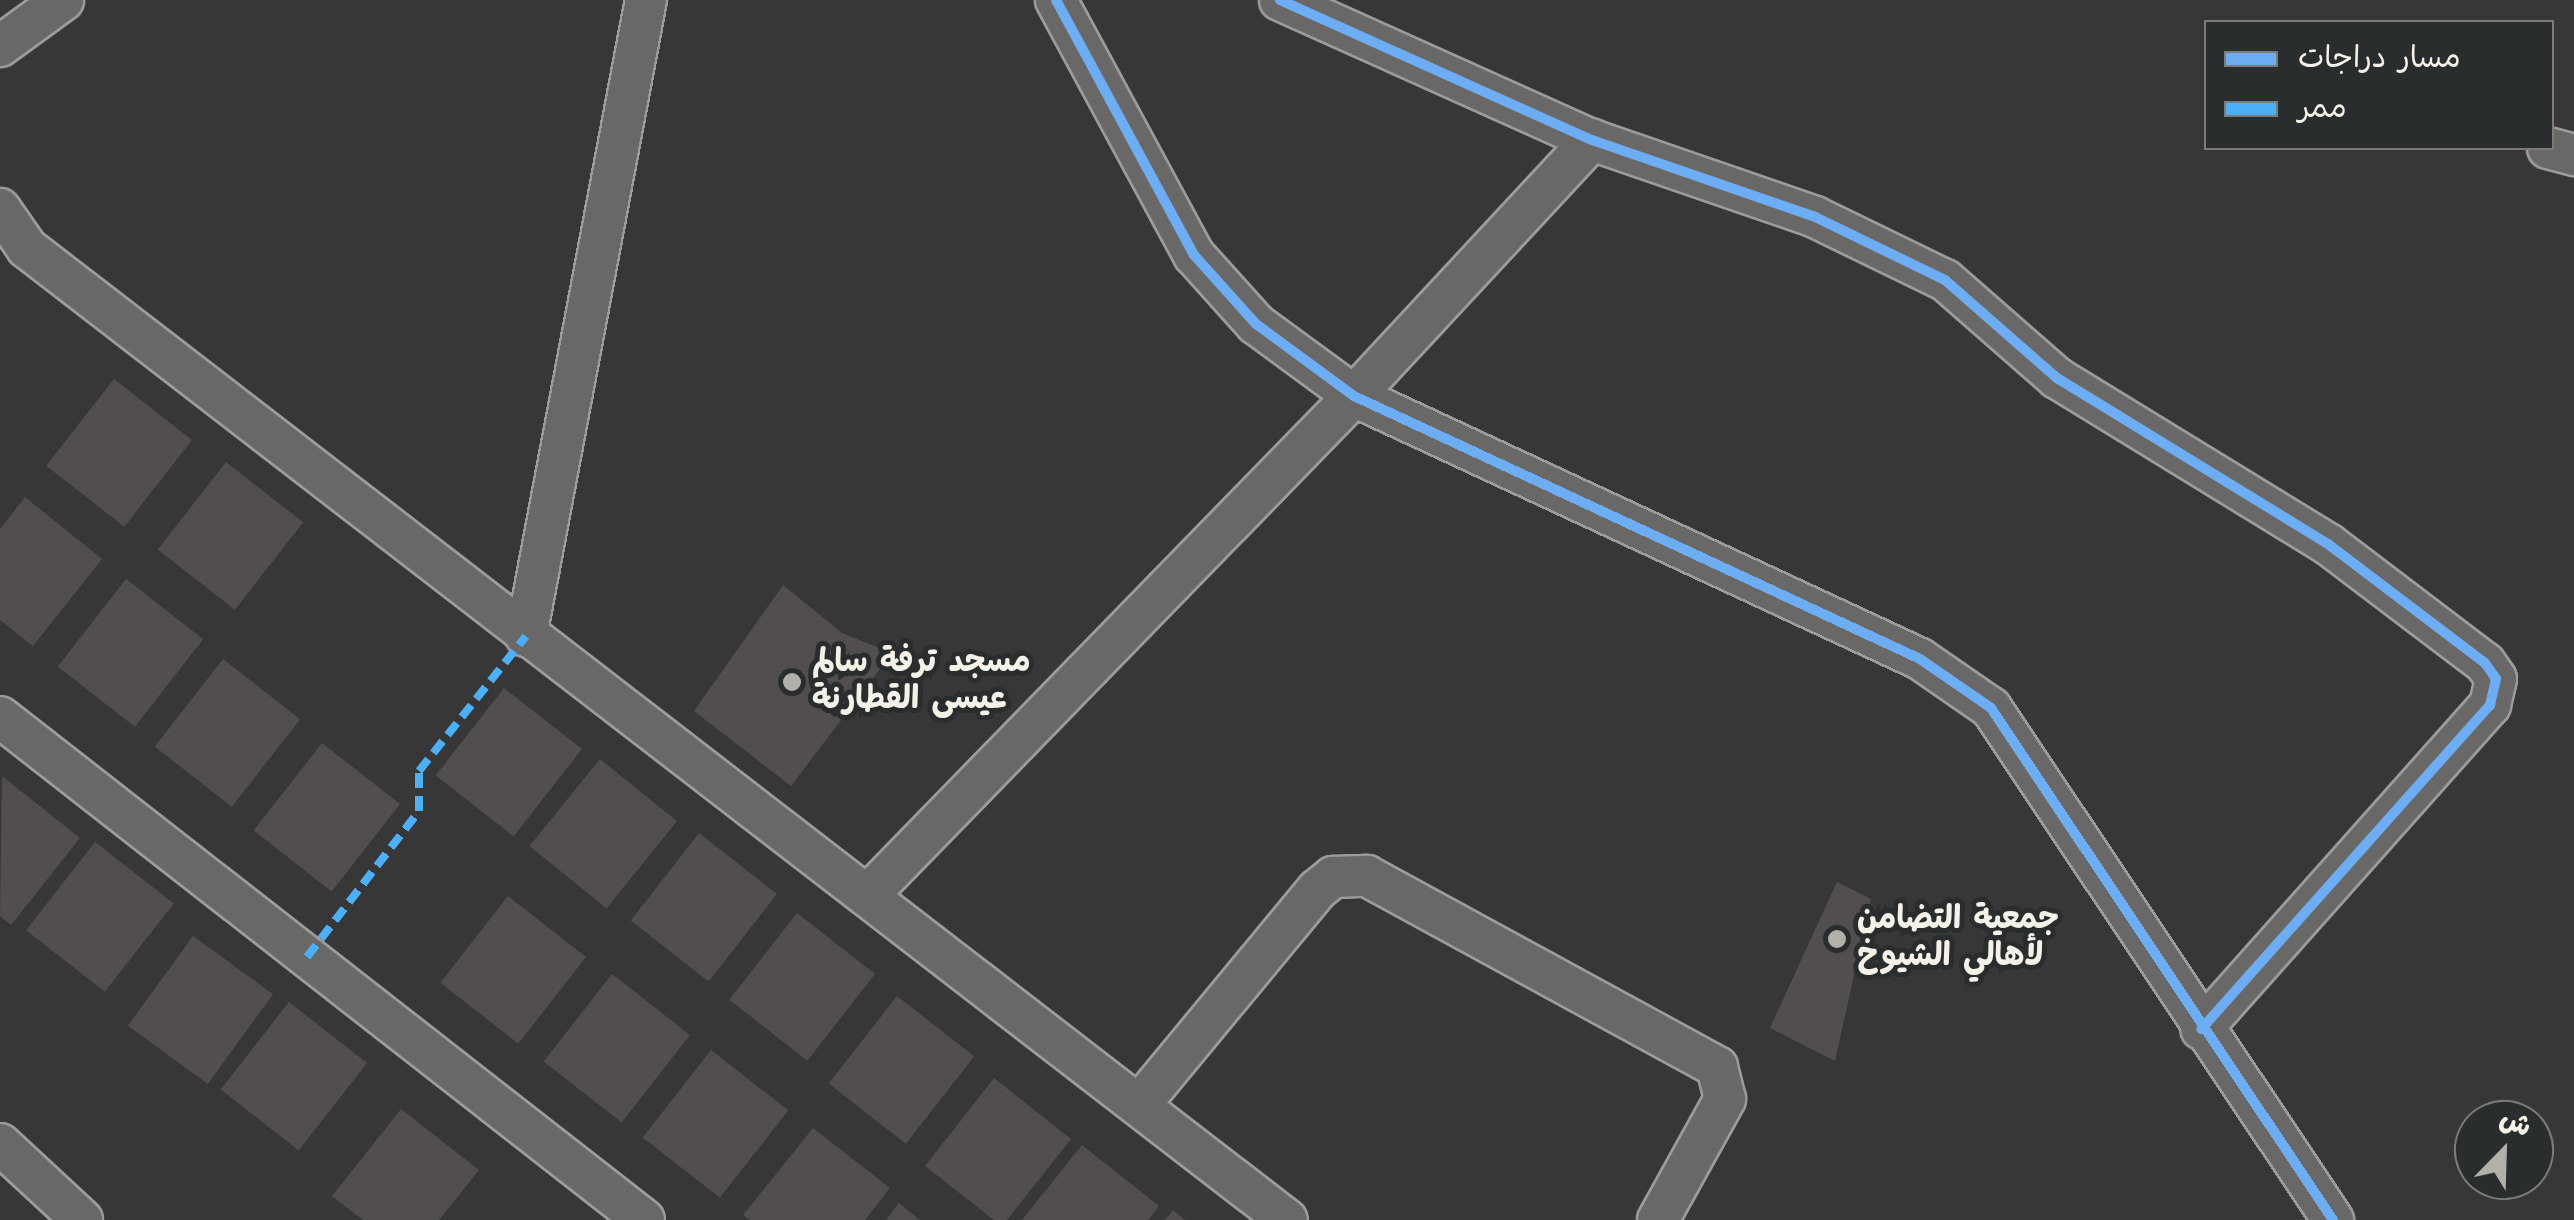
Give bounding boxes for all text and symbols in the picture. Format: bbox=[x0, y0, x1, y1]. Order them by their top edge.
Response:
legend bbox=[2204, 20, 2554, 150]
text: مسار دراجات bbox=[2298, 35, 2461, 83]
text: ممر bbox=[2298, 85, 2347, 133]
place label: مسجد ترفة سالم عيسى القطارنة bbox=[812, 645, 1031, 720]
marker: مسجد ترفة سالم عيسى القطارنة bbox=[781, 671, 803, 693]
place label: جمعية التضامن لأهالي الشيوخ bbox=[1857, 902, 2059, 977]
marker: جمعية التضامن لأهالي الشيوخ bbox=[1826, 928, 1848, 950]
text: ش bbox=[2492, 1097, 2538, 1150]
north arrow bbox=[2454, 1100, 2554, 1200]

